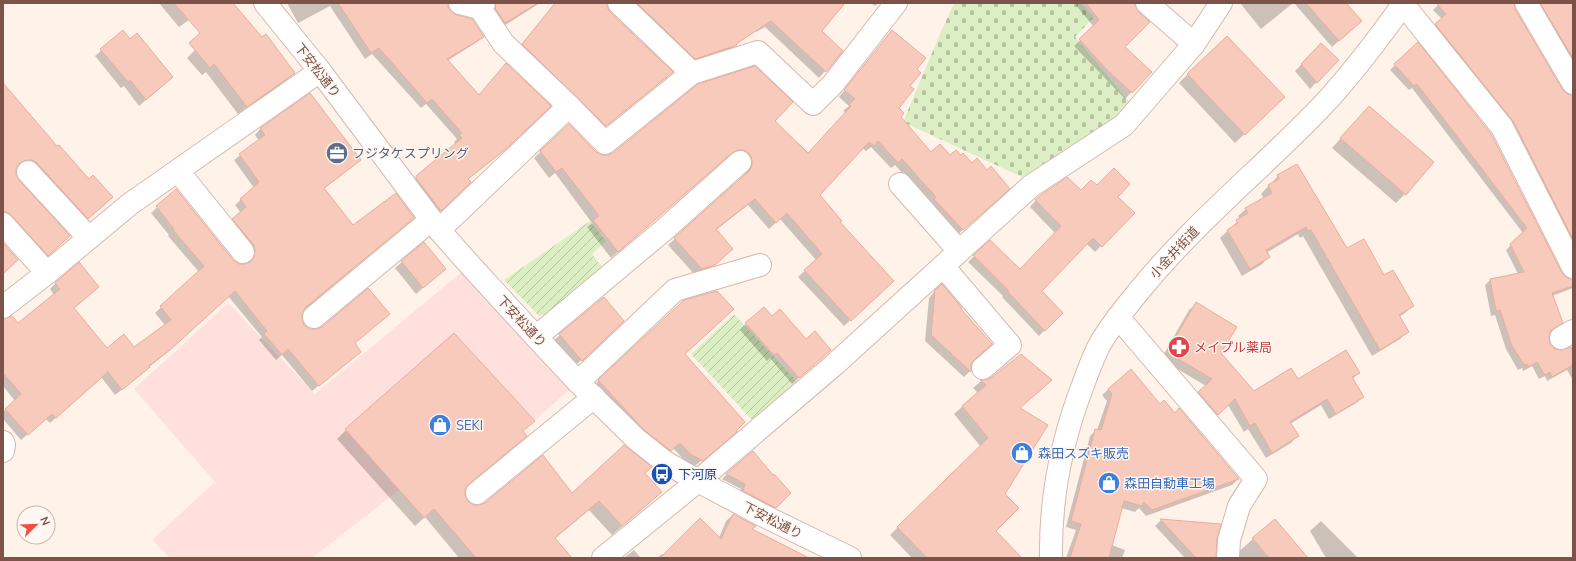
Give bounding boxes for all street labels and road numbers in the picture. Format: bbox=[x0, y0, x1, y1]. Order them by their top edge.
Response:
street label: 下安松通り bbox=[290, 39, 344, 102]
street label: 小金井街道 bbox=[1146, 223, 1203, 283]
street label: 下安松通り bbox=[493, 292, 550, 352]
street label: 下安松通り bbox=[739, 498, 806, 544]

